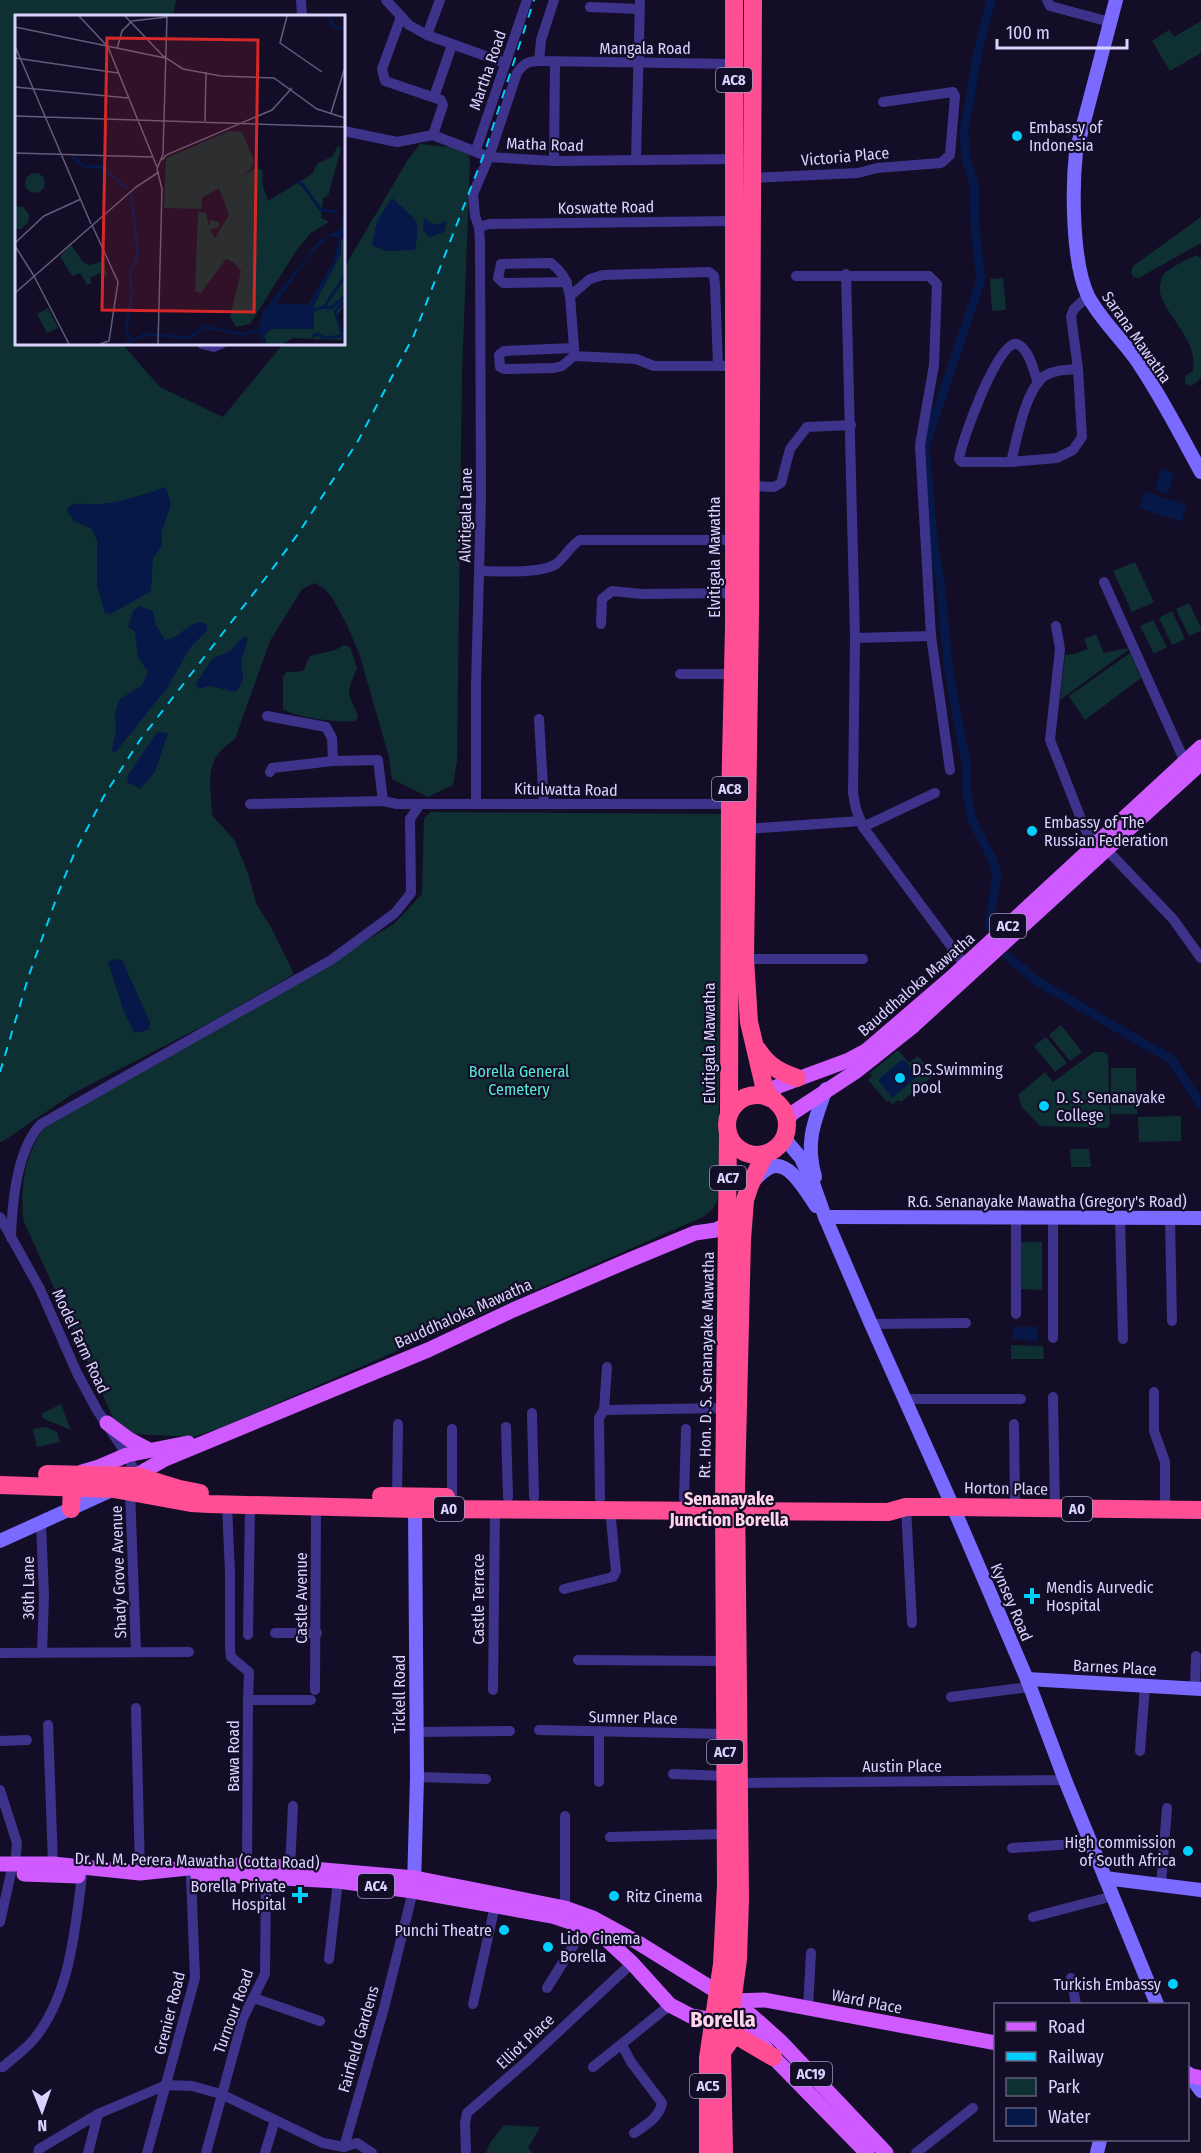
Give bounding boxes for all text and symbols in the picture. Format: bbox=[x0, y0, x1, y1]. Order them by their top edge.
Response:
scale bar bbox=[997, 12, 1128, 50]
inset map bbox=[15, 15, 345, 345]
text: 100 m bbox=[1006, 22, 1050, 44]
street label: Martha Road bbox=[465, 28, 510, 113]
street label: Mangala Road bbox=[599, 39, 691, 58]
road number: AC8 bbox=[716, 68, 752, 92]
place label: Embassy of Indonesia bbox=[1029, 118, 1103, 155]
marker: Embassy of Indonesia bbox=[1010, 129, 1024, 143]
street label: Matha Road bbox=[506, 134, 584, 155]
street label: Victoria Place bbox=[800, 143, 890, 170]
street label: Koswatte Road bbox=[558, 197, 654, 218]
street label: Sarana Mawatha bbox=[1098, 288, 1175, 387]
street label: Alvitigala Lane bbox=[455, 467, 476, 563]
street label: Elvitigala Mawatha bbox=[705, 496, 724, 618]
road number: AC8 bbox=[712, 777, 748, 801]
street label: Kitulwatta Road bbox=[514, 779, 618, 800]
place label: Embassy of The Russian Federation bbox=[1044, 813, 1169, 850]
marker: Embassy of The Russian Federation bbox=[1025, 824, 1039, 838]
road number: AC2 bbox=[990, 914, 1026, 938]
street label: Bauddhaloka Mawatha bbox=[854, 928, 979, 1040]
street label: Elvitigala Mawatha bbox=[700, 982, 719, 1104]
place label: D.S.Swimming pool bbox=[912, 1060, 1003, 1097]
park label: Borella General Cemetery bbox=[469, 1062, 569, 1099]
marker: D.S.Swimming pool bbox=[893, 1071, 907, 1085]
place label: D. S. Senanayake College bbox=[1056, 1088, 1165, 1125]
marker: D. S. Senanayake College bbox=[1037, 1099, 1051, 1113]
road number: AC7 bbox=[710, 1166, 746, 1190]
street label: R.G. Senanayake Mawatha (Gregory's Road) bbox=[907, 1192, 1187, 1211]
street label: Rt. Hon. D. S. Senanayake Mawatha bbox=[695, 1251, 718, 1479]
street label: Bauddhaloka Mawatha bbox=[392, 1275, 535, 1352]
street label: Model Farm Road bbox=[48, 1286, 113, 1396]
street label: Horton Place bbox=[964, 1478, 1048, 1499]
district label: Senanayake Junction Borella bbox=[668, 1488, 789, 1531]
road number: A0 bbox=[434, 1497, 464, 1521]
road number: A0 bbox=[1062, 1497, 1092, 1521]
street label: Shady Grove Avenue bbox=[107, 1505, 130, 1639]
street label: Castle Avenue bbox=[292, 1552, 311, 1644]
street label: Castle Terrace bbox=[469, 1554, 488, 1644]
street label: 36th Lane bbox=[19, 1556, 38, 1620]
street label: Kynsey Road bbox=[987, 1560, 1036, 1644]
place label: Mendis Aurvedic Hospital bbox=[1046, 1578, 1154, 1615]
marker: Mendis Aurvedic Hospital bbox=[1023, 1587, 1041, 1605]
street label: Tickell Road bbox=[390, 1655, 409, 1733]
street label: Barnes Place bbox=[1073, 1656, 1157, 1679]
street label: Sumner Place bbox=[588, 1707, 678, 1728]
street label: Bawa Road bbox=[224, 1720, 243, 1792]
road number: AC7 bbox=[707, 1740, 743, 1764]
street label: Austin Place bbox=[862, 1757, 942, 1776]
place label: High commission of South Africa bbox=[1065, 1833, 1176, 1870]
marker: High commission of South Africa bbox=[1181, 1844, 1195, 1858]
street label: Dr. N. M. Perera Mawatha (Cotta Road) bbox=[74, 1849, 320, 1872]
road number: AC4 bbox=[358, 1874, 394, 1898]
place label: Borella Private Hospital bbox=[191, 1877, 286, 1914]
marker: Borella Private Hospital bbox=[291, 1886, 309, 1904]
place label: Ritz Cinema bbox=[626, 1887, 703, 1906]
marker: Ritz Cinema bbox=[607, 1889, 621, 1903]
place label: Punchi Theatre bbox=[394, 1921, 492, 1940]
marker: Punchi Theatre bbox=[497, 1923, 511, 1937]
place label: Lido Cinema Borella bbox=[560, 1929, 641, 1966]
marker: Lido Cinema Borella bbox=[541, 1940, 555, 1954]
street label: Turnour Road bbox=[209, 1966, 258, 2056]
street label: Grenier Road bbox=[150, 1970, 189, 2057]
place label: Turkish Embassy bbox=[1054, 1975, 1162, 1994]
marker: Turkish Embassy bbox=[1166, 1977, 1180, 1991]
street label: Fairfield Gardens bbox=[334, 1983, 383, 2095]
street label: Ward Place bbox=[830, 1985, 904, 2018]
legend bbox=[994, 2003, 1189, 2141]
district label: Borella bbox=[690, 2006, 756, 2033]
street label: Elliot Place bbox=[493, 2010, 558, 2073]
text: Road bbox=[1048, 2016, 1085, 2038]
text: Railway bbox=[1048, 2046, 1104, 2068]
road number: AC19 bbox=[790, 2062, 832, 2086]
road number: AC5 bbox=[690, 2074, 726, 2098]
text: Park bbox=[1048, 2076, 1081, 2098]
north arrow bbox=[12, 2081, 72, 2141]
text: Water bbox=[1048, 2106, 1091, 2128]
text: N bbox=[37, 2116, 47, 2135]

